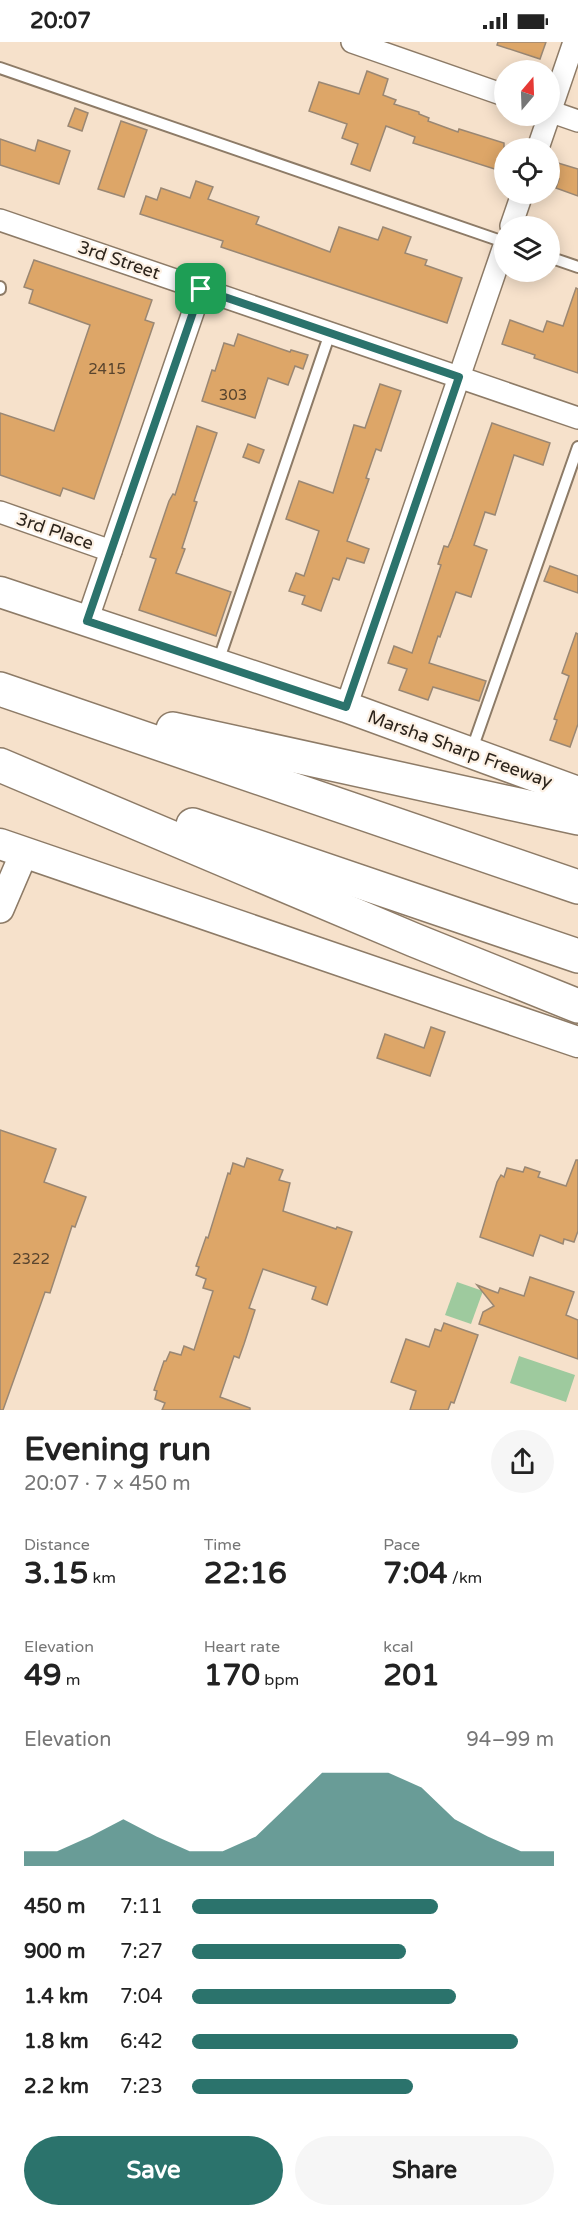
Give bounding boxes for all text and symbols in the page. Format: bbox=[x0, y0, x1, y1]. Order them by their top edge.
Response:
text: 20:07 bbox=[30, 8, 91, 34]
north arrow bbox=[494, 60, 560, 126]
map controls bbox=[494, 60, 560, 282]
button: locate bbox=[494, 138, 560, 204]
button: layers bbox=[494, 216, 560, 282]
street label: 3rd Street bbox=[75, 236, 163, 284]
pin bbox=[175, 263, 226, 314]
icon: arrive bbox=[184, 272, 217, 305]
house number: 2415 bbox=[88, 360, 126, 378]
house number: 303 bbox=[219, 386, 247, 404]
street label: 3rd Place bbox=[13, 508, 97, 554]
street label: Marsha Sharp Freeway bbox=[365, 705, 556, 793]
house number: 2322 bbox=[12, 1250, 50, 1268]
text: Evening run bbox=[24, 1430, 211, 1469]
button: share bbox=[491, 1430, 554, 1493]
text: 20:07 · 7 × 450 m bbox=[24, 1472, 191, 1496]
text: Distance bbox=[24, 1535, 90, 1555]
text: Time bbox=[204, 1535, 241, 1555]
text: Pace bbox=[383, 1535, 420, 1555]
text: 3.15 bbox=[24, 1555, 88, 1592]
text: 22:16 bbox=[204, 1555, 287, 1592]
text: 7:04 bbox=[383, 1555, 448, 1592]
text: km bbox=[88, 1568, 116, 1588]
text: /km bbox=[448, 1568, 482, 1588]
text: Elevation bbox=[24, 1637, 94, 1657]
text: Heart rate bbox=[204, 1637, 280, 1657]
text: kcal bbox=[383, 1637, 413, 1657]
text: 49 bbox=[24, 1657, 62, 1694]
text: 170 bbox=[204, 1657, 260, 1694]
text: 201 bbox=[383, 1657, 440, 1694]
text: m bbox=[62, 1670, 81, 1690]
text: bpm bbox=[260, 1670, 299, 1690]
text: Elevation bbox=[24, 1728, 111, 1752]
text: 94–99 m bbox=[466, 1728, 554, 1752]
text: 450 m bbox=[24, 1895, 85, 1919]
text: 7:11 bbox=[120, 1895, 163, 1919]
text: 900 m bbox=[24, 1940, 85, 1964]
text: 7:27 bbox=[120, 1940, 163, 1964]
text: 1.4 km bbox=[24, 1985, 88, 2009]
text: 7:04 bbox=[120, 1985, 163, 2009]
text: 1.8 km bbox=[24, 2030, 89, 2054]
text: 6:42 bbox=[120, 2030, 163, 2054]
text: 2.2 km bbox=[24, 2075, 89, 2099]
text: 7:23 bbox=[120, 2075, 163, 2099]
button: Save bbox=[24, 2136, 283, 2205]
button: Share bbox=[295, 2136, 554, 2205]

